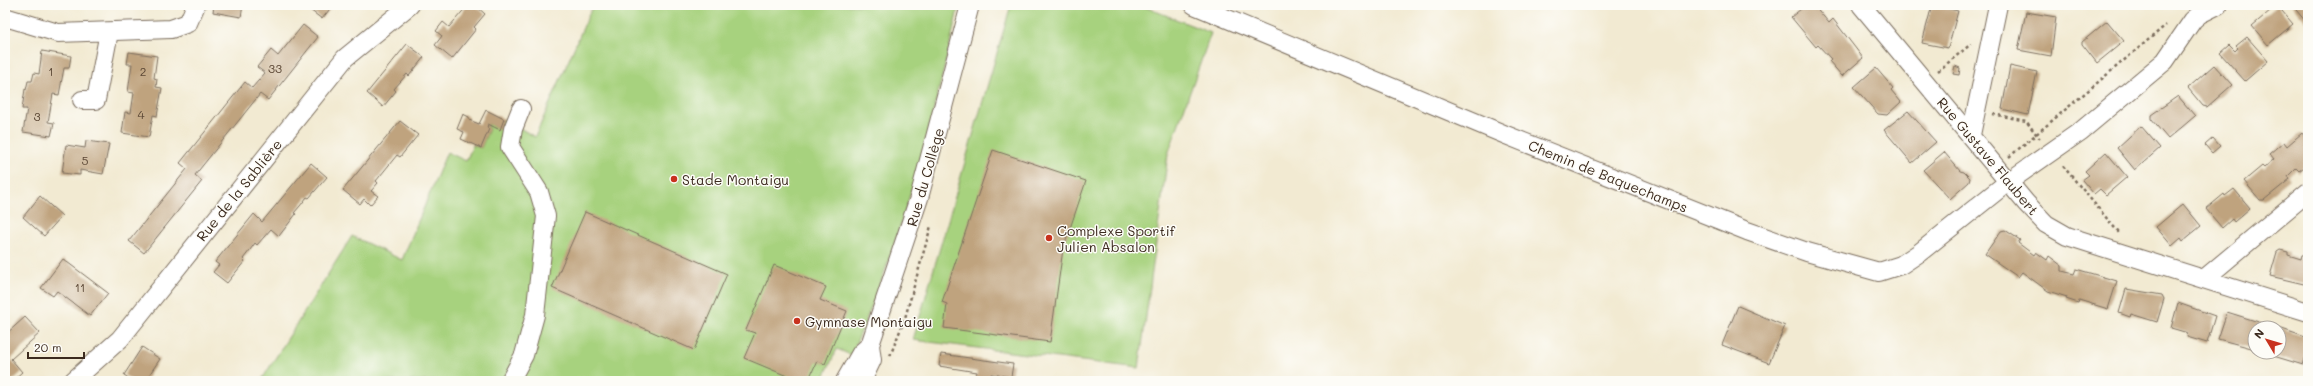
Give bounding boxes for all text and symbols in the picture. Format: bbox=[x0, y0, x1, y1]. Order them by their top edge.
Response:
house number: 33 bbox=[268, 60, 282, 76]
house number: 1 bbox=[48, 63, 54, 79]
house number: 2 bbox=[140, 63, 146, 79]
street label: Rue Gustave Flaubert bbox=[1933, 93, 2043, 219]
house number: 4 bbox=[137, 106, 145, 122]
house number: 3 bbox=[33, 108, 41, 124]
street label: Rue du Collège bbox=[902, 125, 948, 229]
street label: Rue de la Sablière bbox=[192, 135, 286, 245]
street label: Chemin de Baquechamps bbox=[1525, 135, 1691, 217]
house number: 5 bbox=[82, 152, 89, 168]
place label: Stade Montaigu bbox=[682, 170, 789, 189]
marker: Stade Montaigu bbox=[669, 174, 679, 184]
place label: Complexe Sportif Julien Absalon bbox=[1057, 221, 1176, 256]
marker: Complexe Sportif Julien Absalon bbox=[1044, 233, 1054, 243]
house number: 11 bbox=[75, 279, 85, 295]
place label: Gymnase Montaigu bbox=[805, 312, 932, 331]
marker: Gymnase Montaigu bbox=[792, 316, 802, 326]
north arrow bbox=[2247, 320, 2287, 360]
text: N bbox=[2250, 326, 2267, 341]
scale bar bbox=[28, 334, 84, 360]
text: 20 m bbox=[34, 339, 62, 355]

